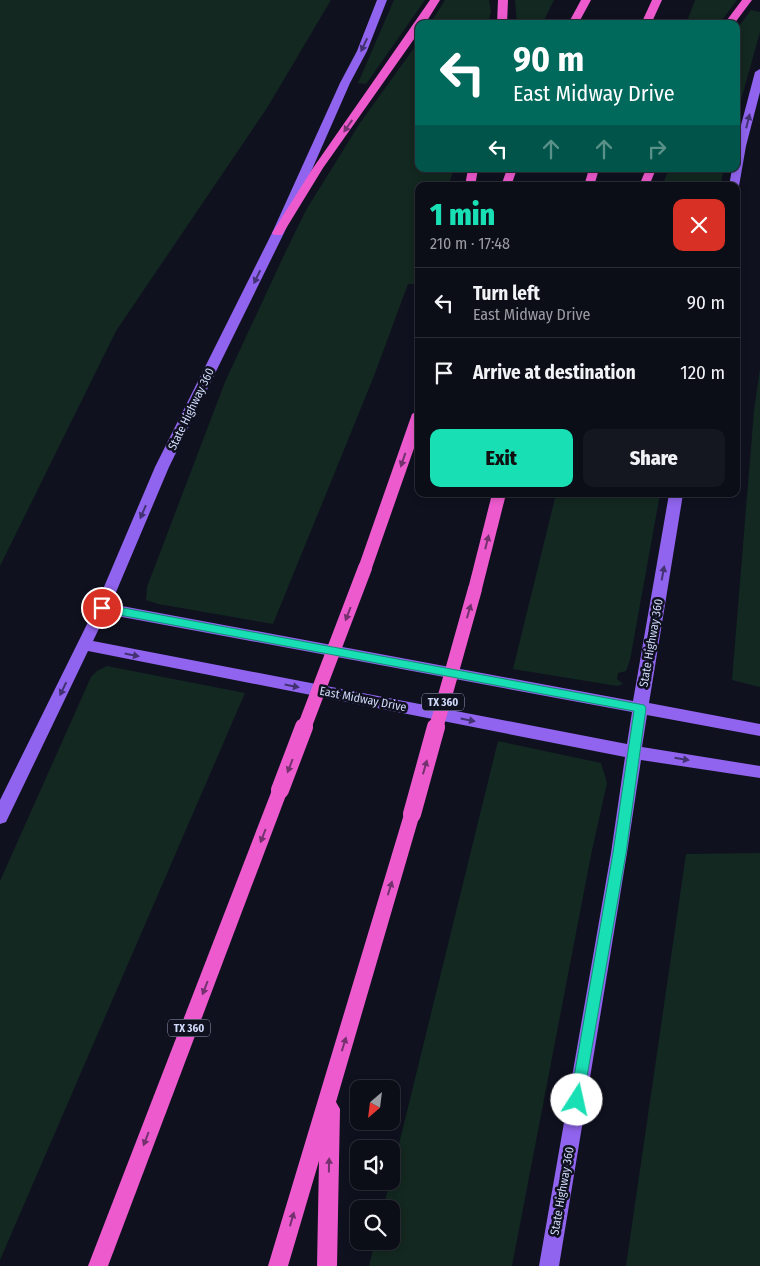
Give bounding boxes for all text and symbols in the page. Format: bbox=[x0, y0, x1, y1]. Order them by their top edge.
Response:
one-way arrow bbox=[360, 38, 368, 52]
text: 90 m bbox=[513, 38, 584, 80]
icon: left bbox=[430, 40, 495, 105]
text: East Midway Drive bbox=[513, 80, 675, 107]
one-way arrow bbox=[744, 114, 752, 129]
one-way arrow bbox=[343, 119, 353, 133]
icon: left bbox=[484, 135, 512, 163]
icon: ahead bbox=[537, 135, 565, 163]
icon: ahead bbox=[590, 135, 618, 163]
icon: right bbox=[643, 135, 671, 163]
text: 1 min bbox=[430, 197, 495, 233]
button: close bbox=[673, 199, 725, 251]
text: 210 m · 17:48 bbox=[430, 234, 510, 253]
one-way arrow bbox=[252, 270, 260, 284]
text: Turn left bbox=[473, 282, 540, 305]
icon: left bbox=[430, 289, 458, 317]
text: 90 m bbox=[687, 291, 725, 314]
text: East Midway Drive bbox=[473, 305, 591, 324]
icon: arrive bbox=[430, 359, 458, 387]
text: Arrive at destination bbox=[473, 361, 636, 384]
text: 120 m bbox=[680, 361, 725, 384]
street label: State Highway 360 bbox=[165, 366, 217, 452]
button: Exit bbox=[430, 429, 573, 487]
button: Share bbox=[583, 429, 725, 487]
one-way arrow bbox=[399, 453, 406, 468]
one-way arrow bbox=[139, 505, 147, 519]
one-way arrow bbox=[483, 534, 491, 549]
one-way arrow bbox=[659, 565, 667, 581]
pin bbox=[81, 587, 123, 629]
icon: arrive bbox=[88, 594, 116, 622]
street label: State Highway 360 bbox=[636, 598, 666, 688]
one-way arrow bbox=[465, 603, 473, 618]
one-way arrow bbox=[344, 606, 351, 621]
one-way arrow bbox=[125, 651, 141, 659]
one-way arrow bbox=[59, 682, 67, 696]
one-way arrow bbox=[284, 682, 300, 690]
street label: East Midway Drive bbox=[318, 684, 408, 714]
road number: TX 360 bbox=[422, 694, 464, 710]
one-way arrow bbox=[461, 716, 477, 724]
one-way arrow bbox=[674, 756, 690, 764]
one-way arrow bbox=[286, 758, 293, 773]
one-way arrow bbox=[421, 760, 429, 775]
one-way arrow bbox=[259, 829, 267, 844]
one-way arrow bbox=[387, 880, 395, 895]
one-way arrow bbox=[201, 980, 208, 995]
road number: TX 360 bbox=[168, 1020, 210, 1036]
one-way arrow bbox=[340, 1036, 348, 1051]
position arrow bbox=[550, 1073, 602, 1125]
north arrow bbox=[350, 1080, 400, 1130]
map controls bbox=[350, 1080, 400, 1250]
one-way arrow bbox=[142, 1132, 150, 1147]
button: sound bbox=[350, 1140, 400, 1190]
street label: State Highway 360 bbox=[547, 1146, 577, 1236]
one-way arrow bbox=[325, 1157, 333, 1173]
button: search bbox=[350, 1200, 400, 1250]
one-way arrow bbox=[289, 1212, 297, 1227]

